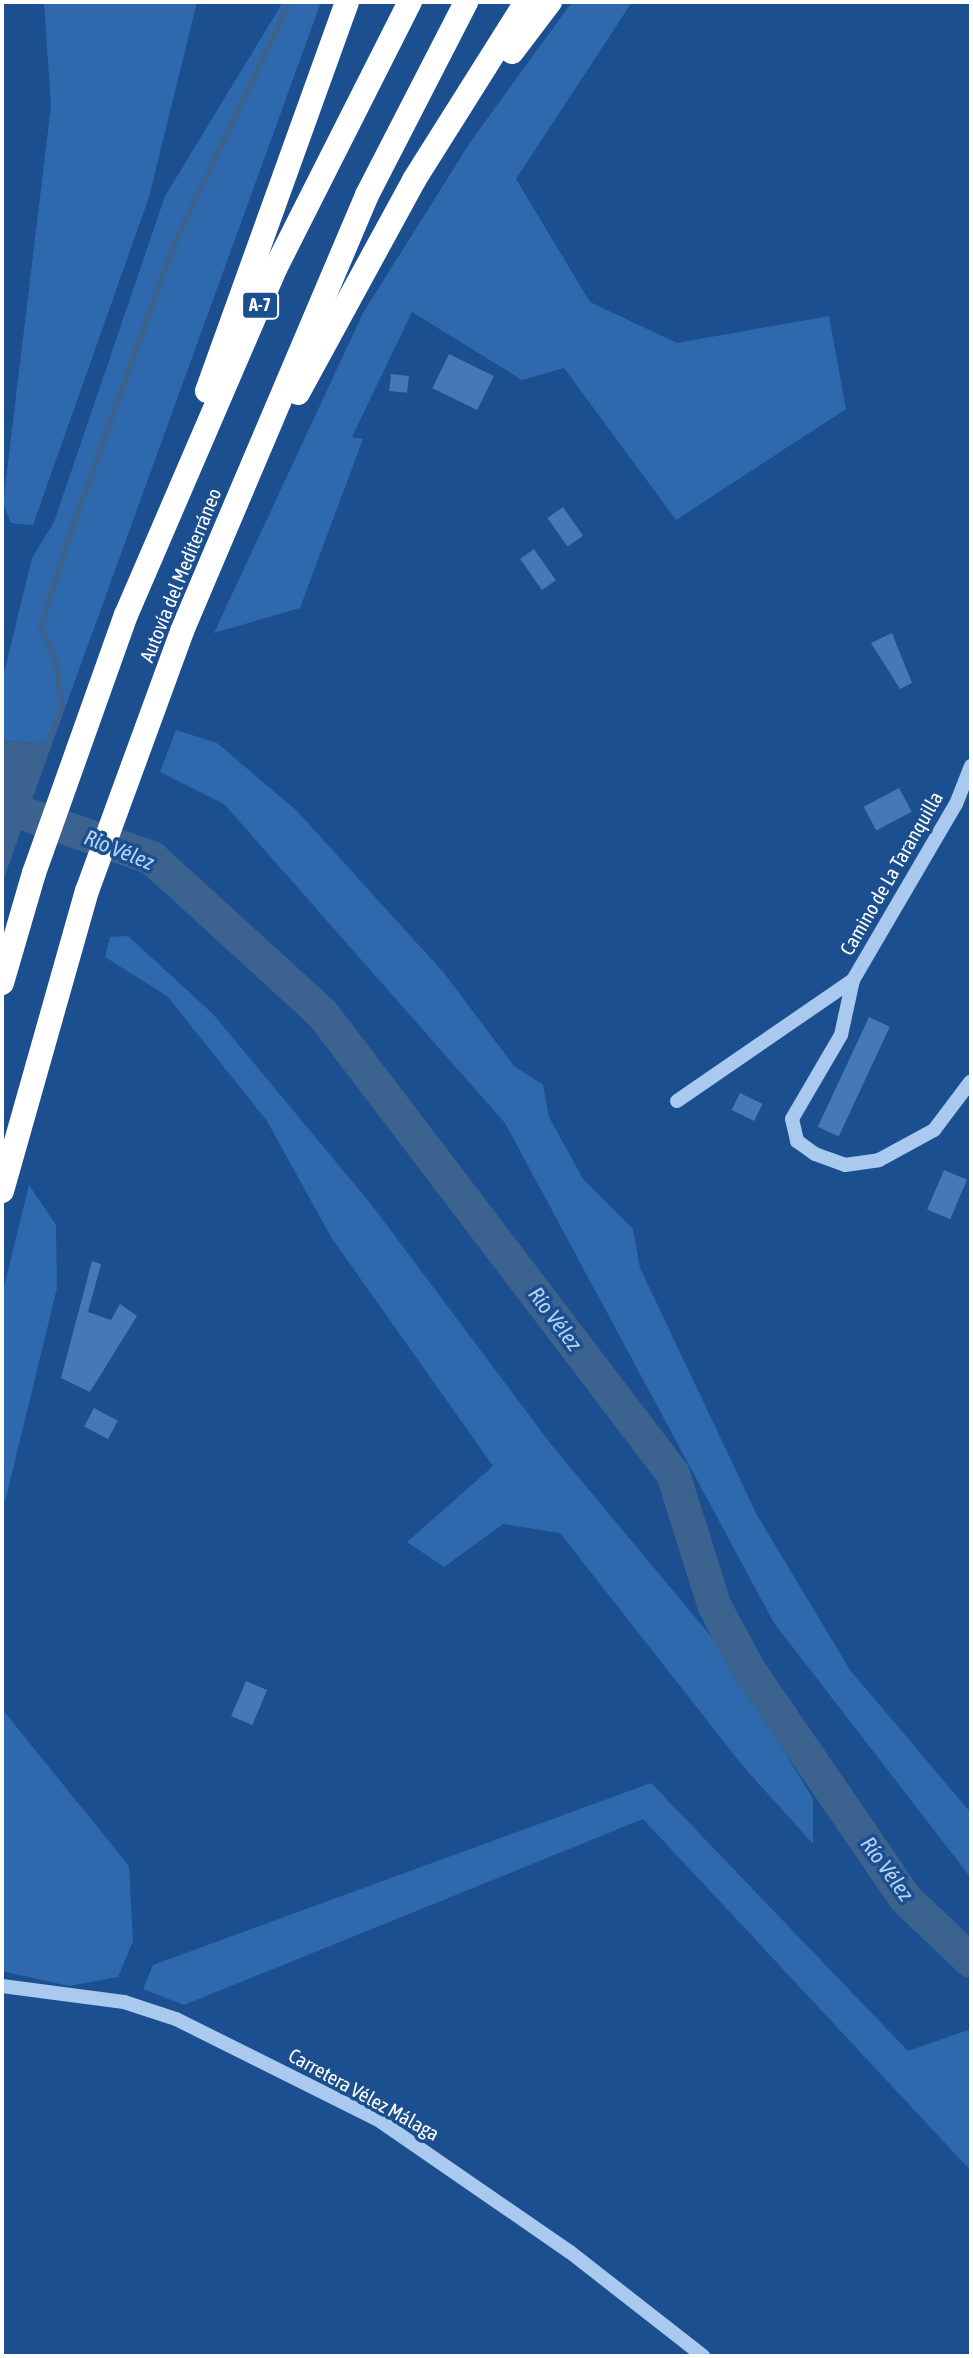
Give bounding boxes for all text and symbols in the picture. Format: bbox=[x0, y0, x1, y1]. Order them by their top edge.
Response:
road number: A-7 bbox=[240, 291, 280, 319]
street label: Autovía del Mediterráneo bbox=[134, 484, 226, 666]
street label: Camino de La Taranquilla bbox=[834, 787, 948, 959]
water label: Río Vélez bbox=[80, 824, 158, 876]
water label: Río Vélez bbox=[523, 1282, 587, 1356]
water label: Río Vélez bbox=[855, 1832, 919, 1906]
street label: Carretera Vélez Málaga bbox=[284, 2043, 444, 2145]

